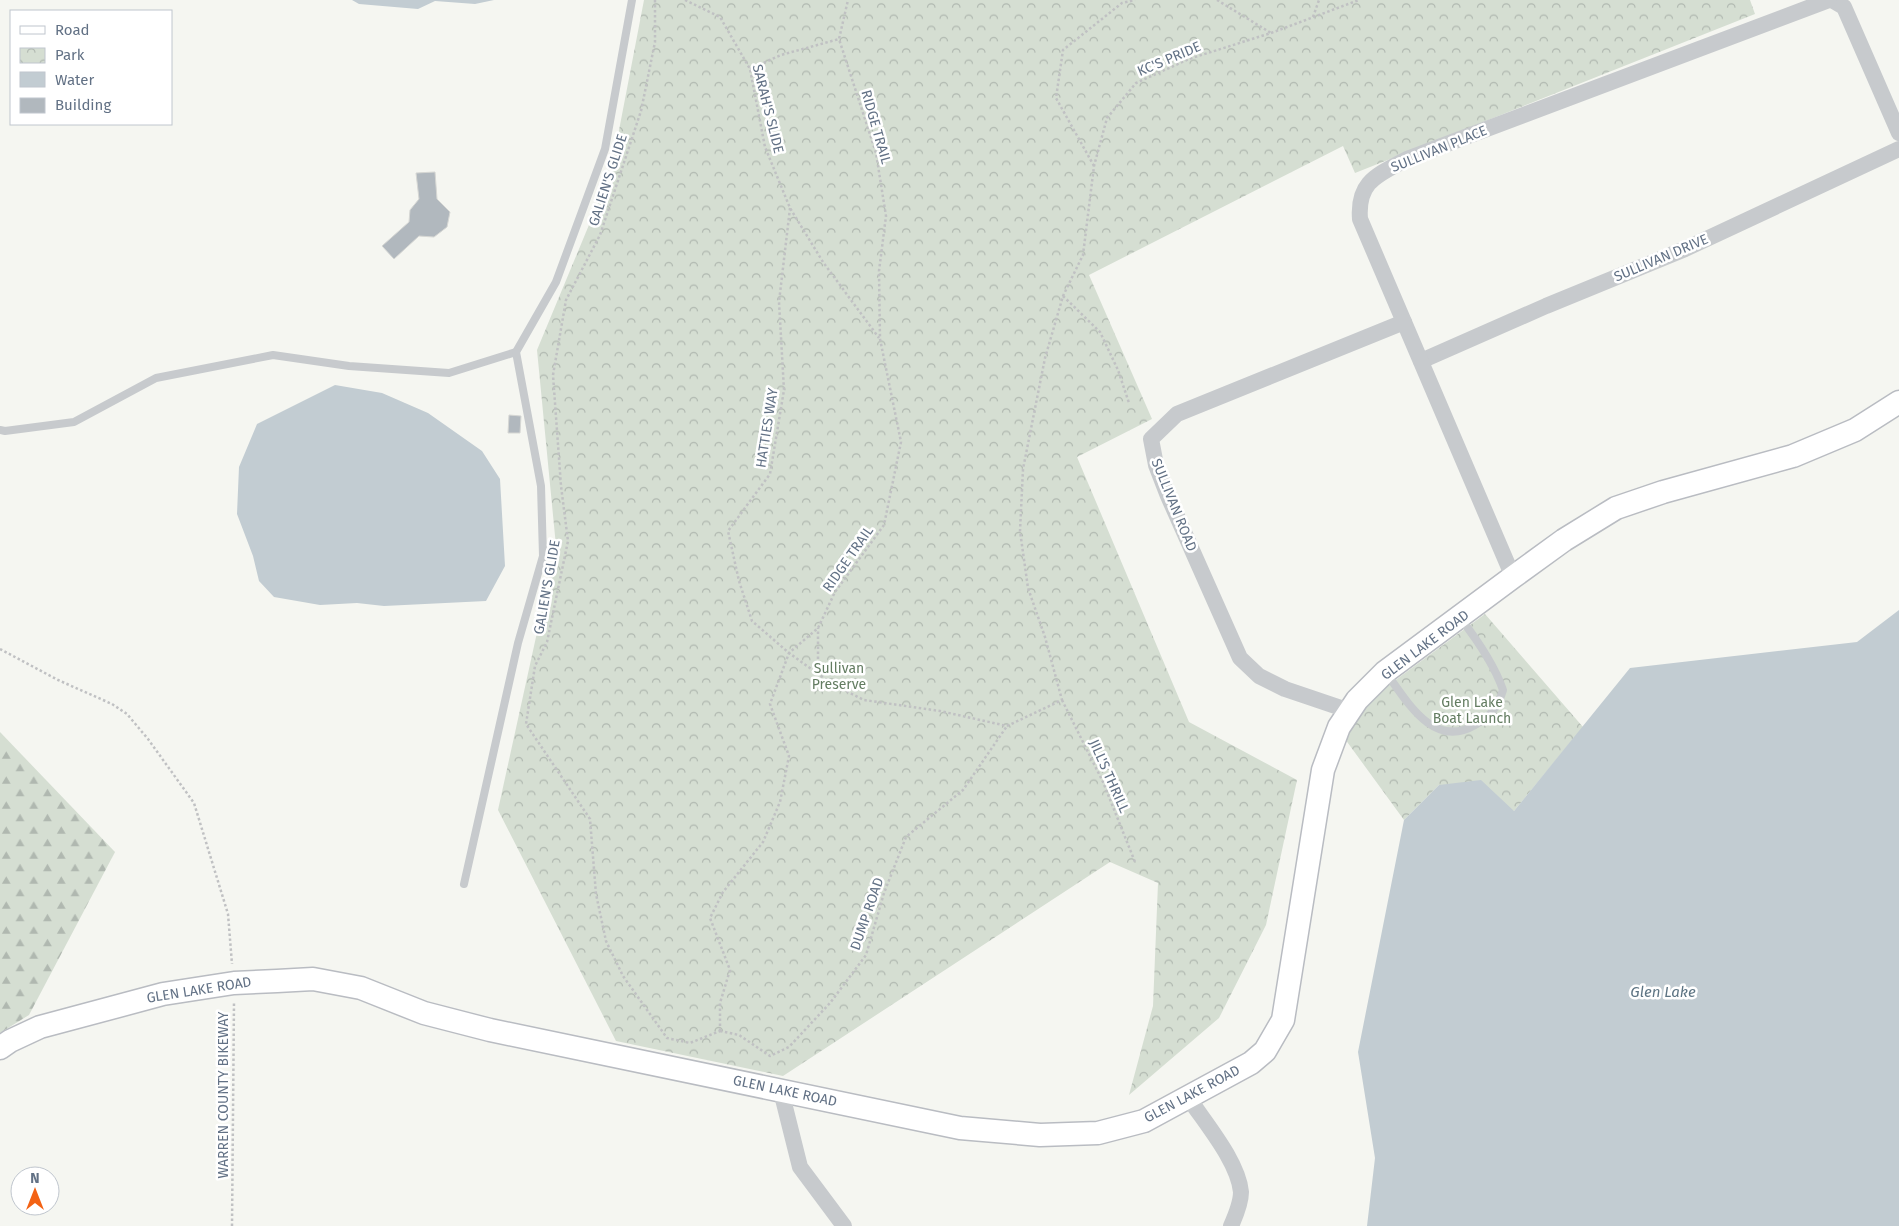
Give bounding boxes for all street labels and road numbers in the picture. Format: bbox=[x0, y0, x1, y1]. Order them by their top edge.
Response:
street label: KC'S PRIDE bbox=[1135, 38, 1203, 80]
street label: SARAH'S SLIDE bbox=[749, 63, 787, 155]
street label: RIDGE TRAIL bbox=[857, 88, 895, 166]
street label: SULLIVAN PLACE bbox=[1388, 122, 1490, 176]
street label: GALIEN'S GLIDE bbox=[585, 132, 631, 228]
street label: SULLIVAN DRIVE bbox=[1611, 230, 1711, 286]
street label: HATTIES WAY bbox=[752, 387, 782, 469]
street label: SULLIVAN ROAD bbox=[1148, 456, 1200, 554]
street label: RIDGE TRAIL bbox=[819, 523, 877, 595]
street label: GALIEN'S GLIDE bbox=[530, 538, 564, 636]
street label: GLEN LAKE ROAD bbox=[1378, 606, 1472, 684]
street label: JILL'S THRILL bbox=[1085, 737, 1133, 815]
street label: DUMP ROAD bbox=[847, 875, 887, 953]
street label: GLEN LAKE ROAD bbox=[145, 973, 253, 1007]
street label: WARREN COUNTY BIKEWAY bbox=[215, 1011, 232, 1179]
street label: GLEN LAKE ROAD bbox=[1141, 1062, 1243, 1126]
street label: GLEN LAKE ROAD bbox=[731, 1072, 839, 1110]

